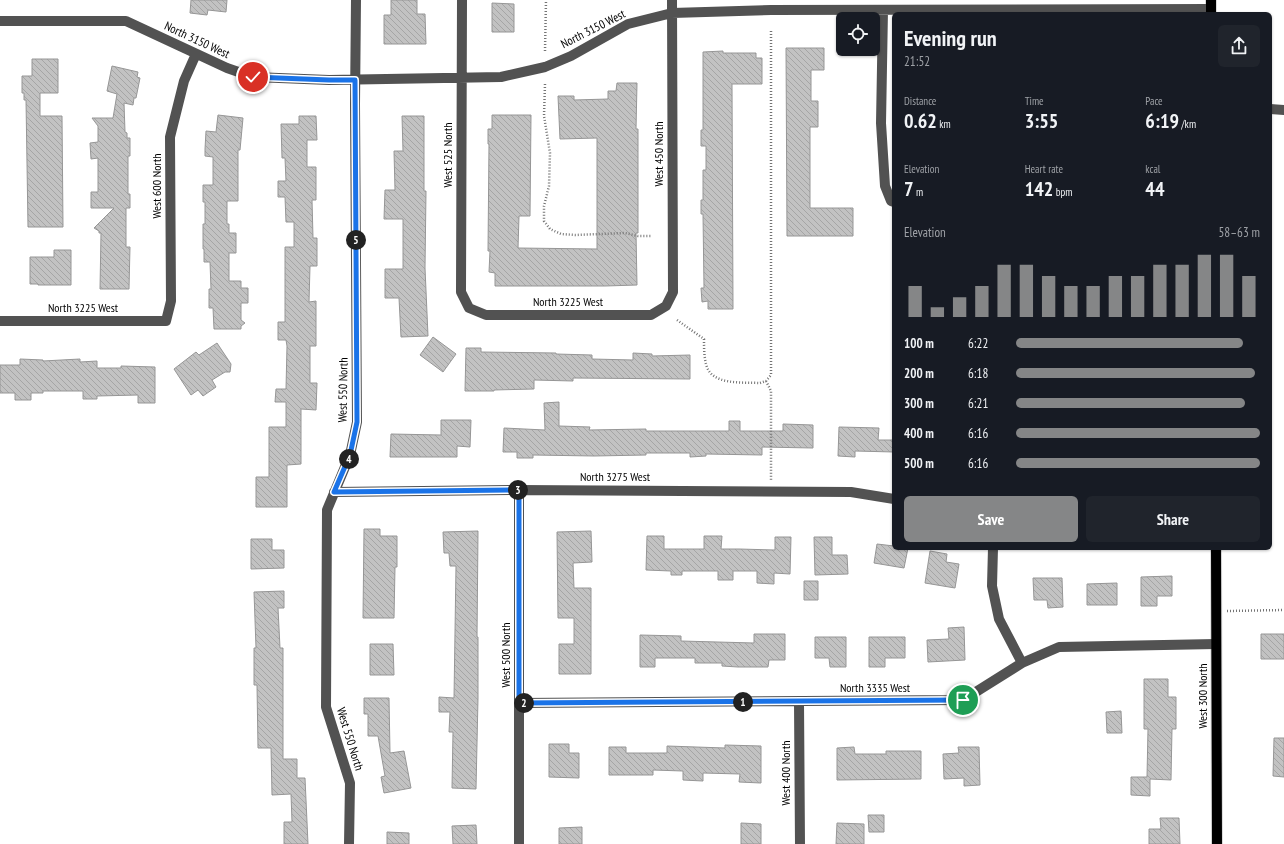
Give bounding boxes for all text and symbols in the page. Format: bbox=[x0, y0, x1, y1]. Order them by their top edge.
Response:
street label: North 3150 West bbox=[558, 6, 628, 51]
map controls bbox=[836, 12, 880, 56]
button: locate bbox=[836, 12, 880, 56]
street label: North 3150 West bbox=[162, 18, 233, 61]
text: Evening run bbox=[904, 24, 997, 52]
button: share bbox=[1218, 25, 1260, 67]
text: 21:52 bbox=[904, 53, 930, 70]
pin bbox=[236, 60, 270, 94]
icon: check bbox=[242, 66, 264, 88]
text: Distance bbox=[904, 94, 936, 108]
text: Time bbox=[1025, 94, 1044, 108]
text: Pace bbox=[1145, 94, 1163, 108]
text: 0.62 bbox=[904, 108, 937, 134]
text: 3:55 bbox=[1025, 108, 1058, 134]
text: 6:19 bbox=[1145, 108, 1179, 134]
text: km bbox=[937, 117, 951, 131]
text: /km bbox=[1179, 117, 1196, 131]
street label: West 450 North bbox=[651, 121, 666, 187]
street label: West 525 North bbox=[440, 122, 455, 188]
street label: West 600 North bbox=[149, 153, 164, 219]
text: Elevation bbox=[904, 162, 939, 176]
text: Heart rate bbox=[1025, 162, 1063, 176]
text: kcal bbox=[1145, 162, 1160, 176]
text: 7 bbox=[904, 176, 914, 202]
text: 142 bbox=[1025, 176, 1053, 202]
text: 44 bbox=[1145, 176, 1164, 202]
text: m bbox=[914, 185, 923, 199]
text: bpm bbox=[1053, 185, 1072, 199]
text: Elevation bbox=[904, 224, 946, 241]
text: 58–63 m bbox=[1218, 224, 1260, 241]
pin: 5 bbox=[346, 230, 366, 250]
text: 5 bbox=[353, 233, 359, 247]
street label: North 3225 West bbox=[533, 294, 604, 309]
street label: North 3225 West bbox=[48, 300, 119, 315]
text: 100 m bbox=[904, 335, 934, 352]
text: 6:22 bbox=[968, 335, 988, 352]
street label: West 550 North bbox=[334, 357, 351, 423]
text: 200 m bbox=[904, 365, 934, 382]
text: 6:18 bbox=[968, 365, 988, 382]
text: 300 m bbox=[904, 395, 934, 412]
text: 6:21 bbox=[968, 395, 988, 412]
text: 400 m bbox=[904, 425, 934, 442]
text: 6:16 bbox=[968, 425, 988, 442]
pin: 4 bbox=[339, 449, 359, 469]
text: 4 bbox=[346, 452, 352, 466]
text: 500 m bbox=[904, 455, 934, 472]
text: 6:16 bbox=[968, 455, 988, 472]
street label: North 3275 West bbox=[580, 469, 651, 484]
pin: 3 bbox=[508, 480, 528, 500]
text: 3 bbox=[515, 483, 521, 497]
button: Save bbox=[904, 496, 1078, 542]
button: Share bbox=[1086, 496, 1260, 542]
street label: West 500 North bbox=[498, 622, 513, 688]
street label: West 300 North bbox=[1195, 663, 1210, 729]
street label: North 3335 West bbox=[840, 680, 911, 695]
pin bbox=[946, 683, 980, 717]
icon: arrive bbox=[952, 689, 974, 711]
pin: 1 bbox=[733, 692, 753, 712]
pin: 2 bbox=[514, 693, 534, 713]
text: 1 bbox=[740, 695, 746, 709]
text: 2 bbox=[521, 696, 527, 710]
street label: West 550 North bbox=[334, 706, 367, 772]
street label: West 400 North bbox=[778, 740, 793, 806]

